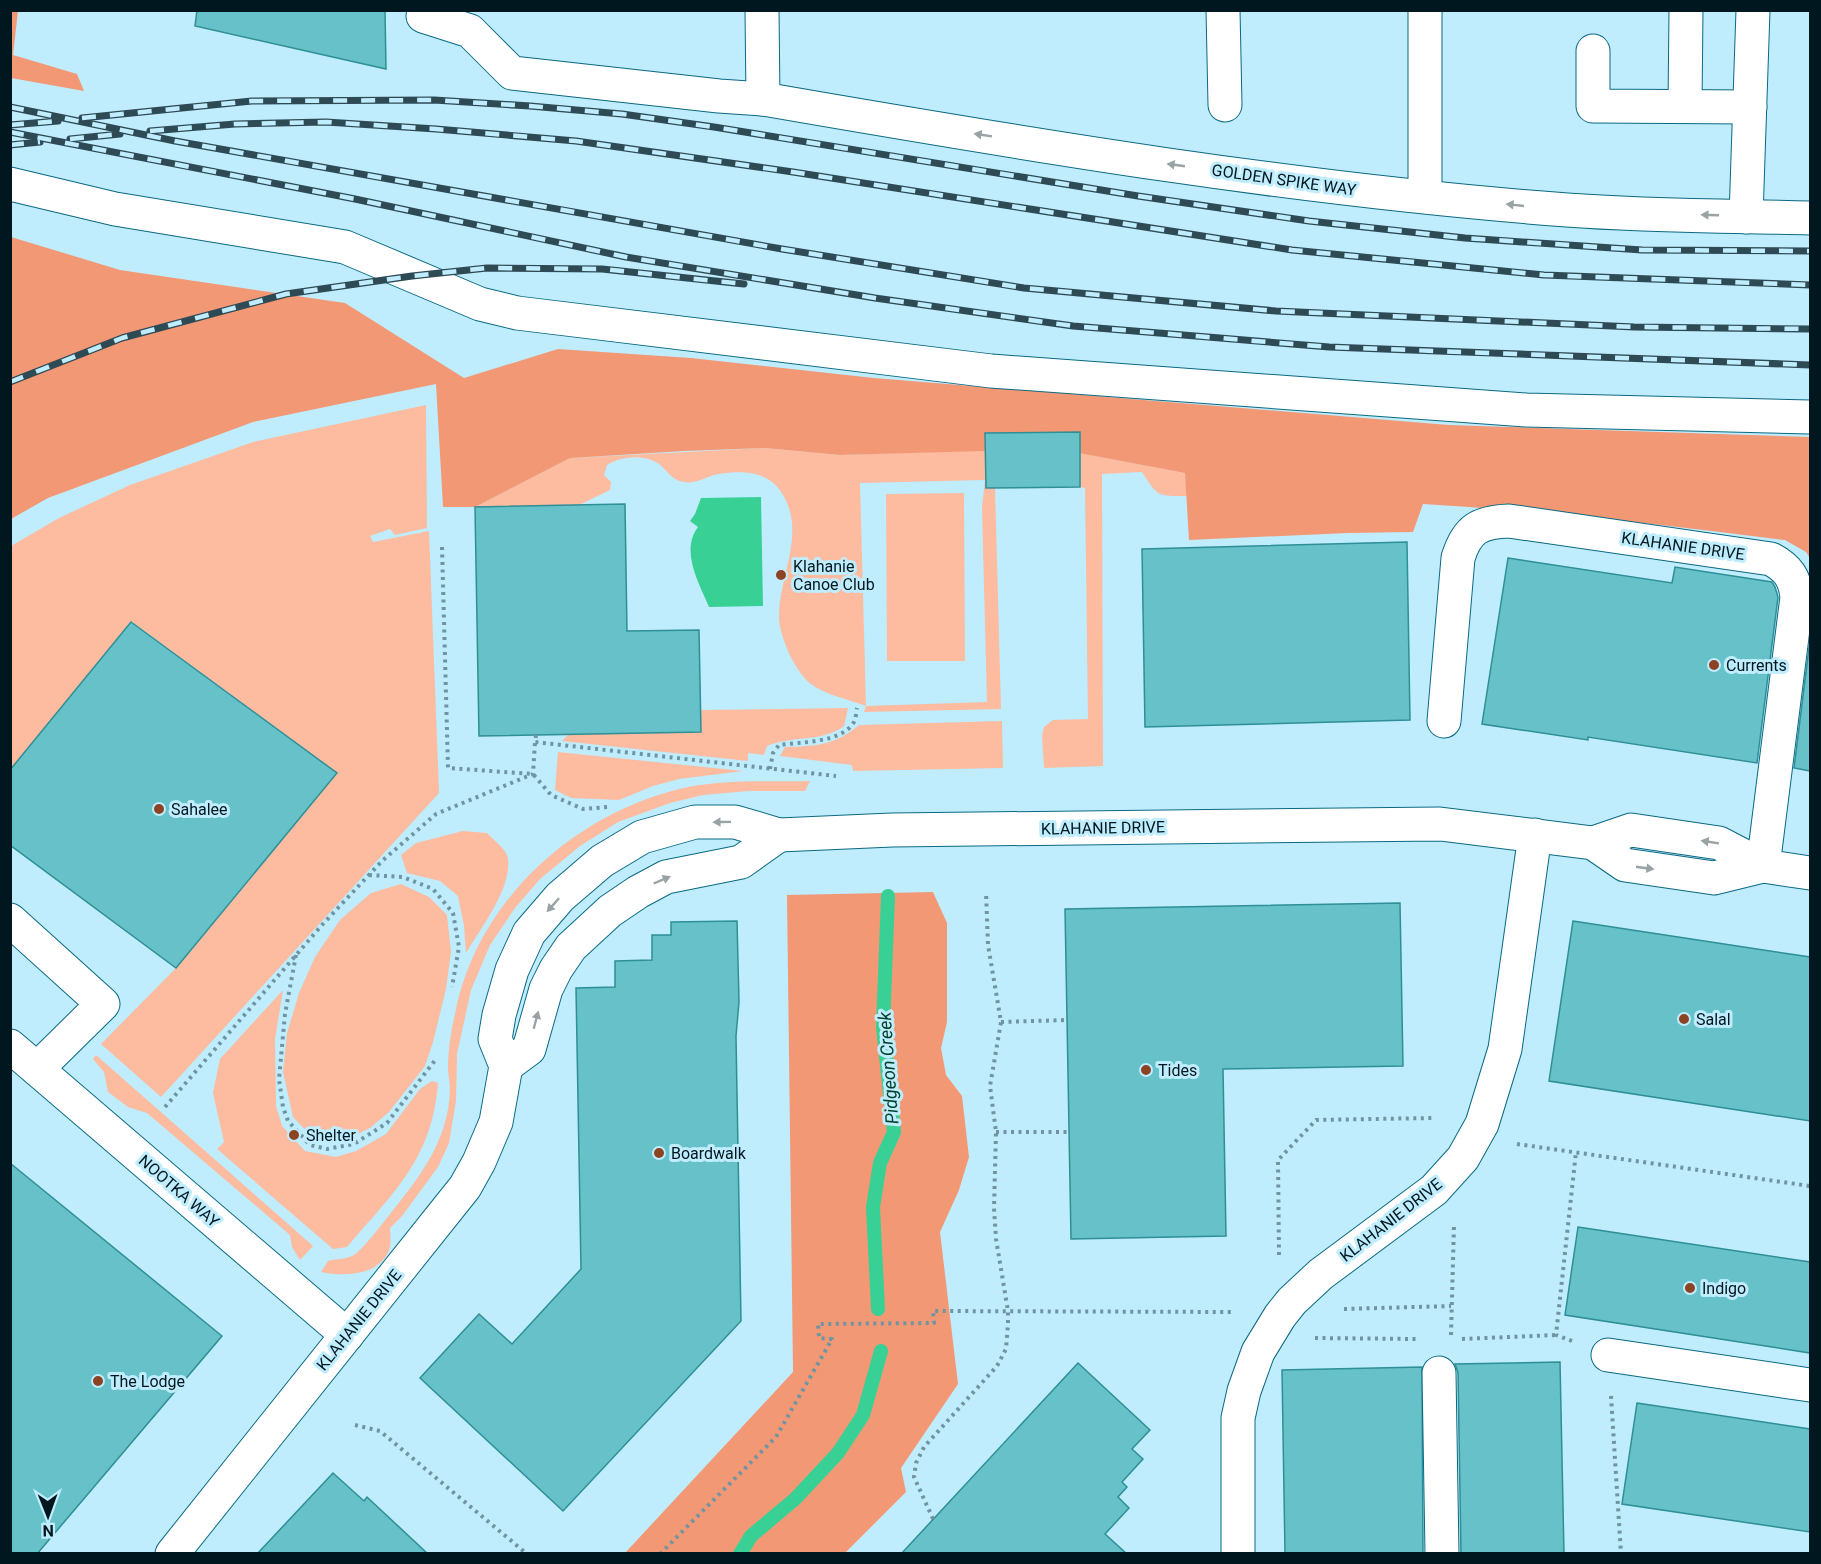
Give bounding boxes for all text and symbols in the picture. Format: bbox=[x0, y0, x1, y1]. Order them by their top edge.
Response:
one-way arrow bbox=[973, 130, 992, 139]
one-way arrow bbox=[1166, 160, 1185, 169]
street label: GOLDEN SPIKE WAY bbox=[1211, 160, 1358, 200]
one-way arrow bbox=[1506, 200, 1525, 210]
one-way arrow bbox=[1701, 211, 1720, 220]
street label: KLAHANIE DRIVE bbox=[1620, 528, 1746, 564]
place label: Klahanie Canoe Club bbox=[793, 557, 875, 594]
marker: Klahanie Canoe Club bbox=[774, 568, 788, 582]
place label: Currents bbox=[1726, 656, 1787, 675]
marker: Currents bbox=[1707, 658, 1721, 672]
place label: Sahalee bbox=[171, 800, 228, 819]
marker: Sahalee bbox=[152, 802, 166, 816]
one-way arrow bbox=[713, 817, 732, 827]
street label: KLAHANIE DRIVE bbox=[1041, 817, 1165, 839]
one-way arrow bbox=[1701, 837, 1720, 846]
one-way arrow bbox=[1636, 863, 1655, 873]
one-way arrow bbox=[653, 875, 671, 884]
one-way arrow bbox=[547, 897, 560, 912]
water label: Pidgeon Creek bbox=[874, 1010, 902, 1125]
place label: Salal bbox=[1696, 1010, 1731, 1029]
one-way arrow bbox=[532, 1011, 542, 1029]
marker: Salal bbox=[1677, 1012, 1691, 1026]
place label: Tides bbox=[1158, 1061, 1197, 1080]
marker: Tides bbox=[1139, 1063, 1153, 1077]
place label: Shelter bbox=[306, 1126, 356, 1145]
marker: Shelter bbox=[287, 1128, 301, 1142]
place label: Boardwalk bbox=[671, 1144, 747, 1163]
marker: Boardwalk bbox=[652, 1146, 666, 1160]
street label: NOOTKA WAY bbox=[135, 1151, 223, 1231]
street label: KLAHANIE DRIVE bbox=[1336, 1174, 1446, 1266]
street label: KLAHANIE DRIVE bbox=[313, 1266, 405, 1374]
place label: Indigo bbox=[1702, 1279, 1746, 1298]
marker: Indigo bbox=[1683, 1281, 1697, 1295]
place label: The Lodge bbox=[110, 1372, 185, 1391]
marker: The Lodge bbox=[91, 1374, 105, 1388]
north arrow bbox=[18, 1486, 78, 1546]
text: N bbox=[42, 1521, 54, 1540]

